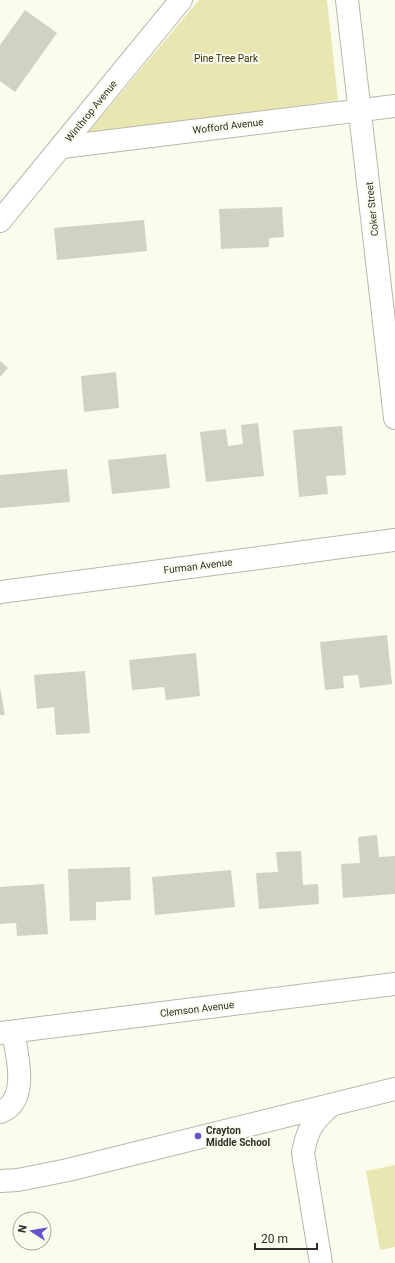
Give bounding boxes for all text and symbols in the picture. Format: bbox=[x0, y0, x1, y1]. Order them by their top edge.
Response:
park label: Pine Tree Park bbox=[194, 53, 259, 64]
street label: Winthrop Avenue bbox=[63, 78, 119, 144]
street label: Wofford Avenue bbox=[192, 116, 264, 136]
street label: Coker Street bbox=[364, 181, 380, 237]
street label: Furman Avenue bbox=[163, 556, 233, 576]
street label: Clemson Avenue bbox=[159, 999, 235, 1019]
place label: Crayton Middle School bbox=[206, 1125, 270, 1148]
marker: Crayton Middle School bbox=[193, 1131, 203, 1141]
north arrow bbox=[12, 1211, 52, 1251]
text: N bbox=[16, 1224, 30, 1234]
scale bar bbox=[255, 1225, 317, 1251]
text: 20 m bbox=[261, 1232, 288, 1246]

